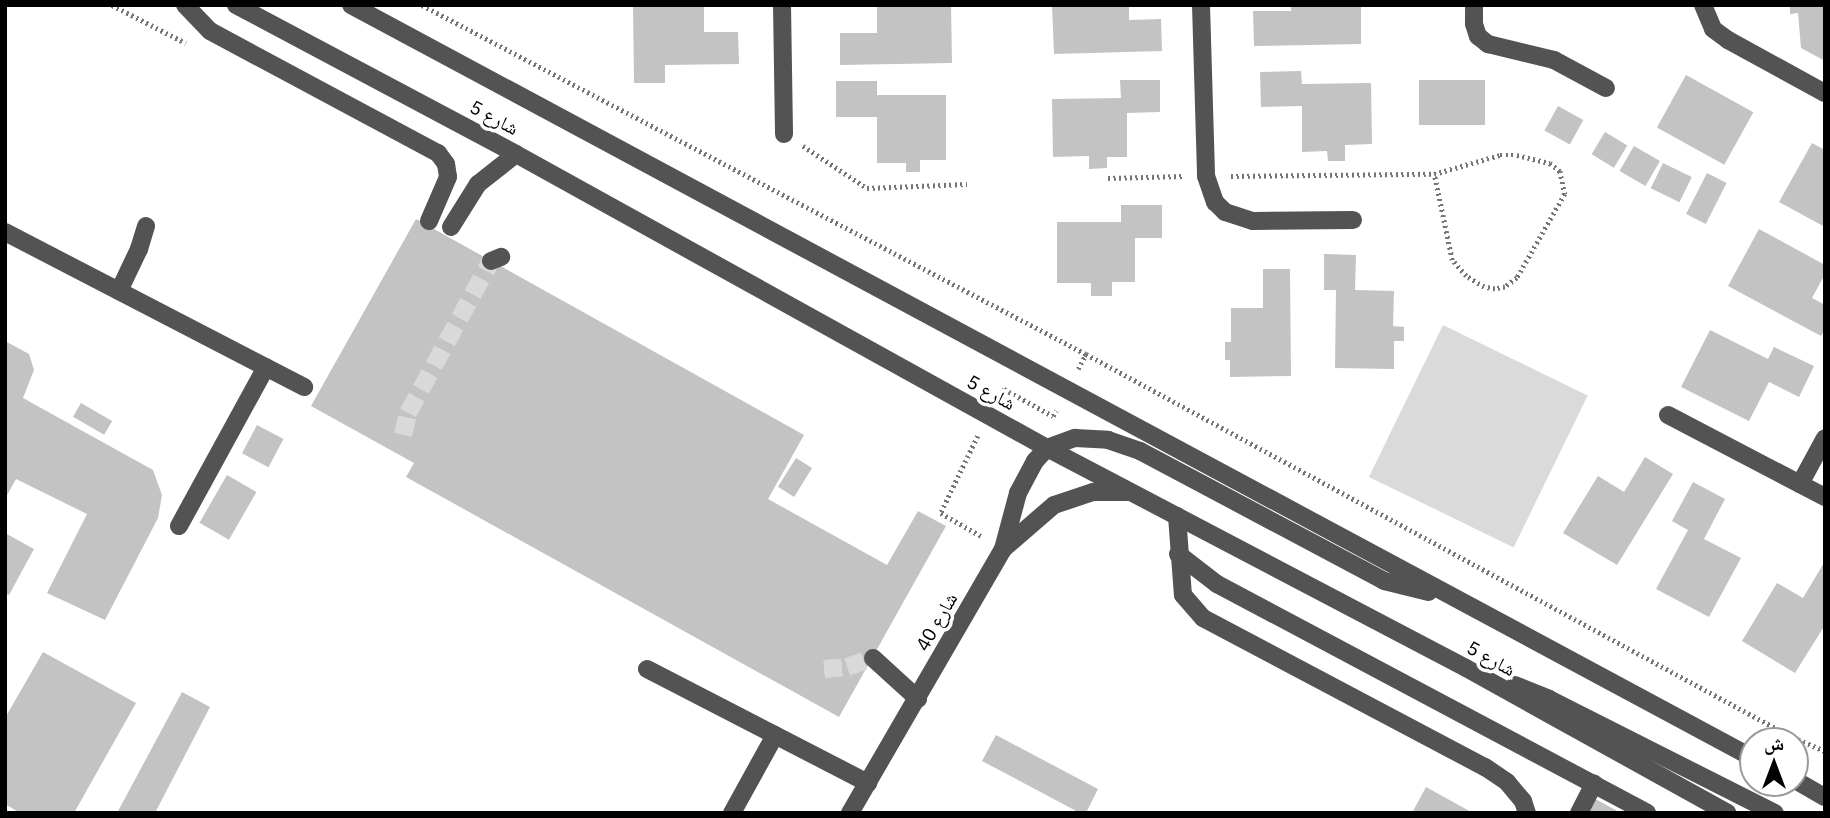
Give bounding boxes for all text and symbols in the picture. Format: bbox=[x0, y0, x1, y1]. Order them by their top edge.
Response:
street label: شارع 5 bbox=[466, 96, 522, 140]
street label: شارع 5 bbox=[963, 370, 1019, 416]
street label: شارع 40 bbox=[911, 589, 963, 655]
street label: شارع 5 bbox=[1463, 636, 1519, 682]
north arrow bbox=[1739, 727, 1809, 797]
text: ش bbox=[1764, 731, 1784, 755]

